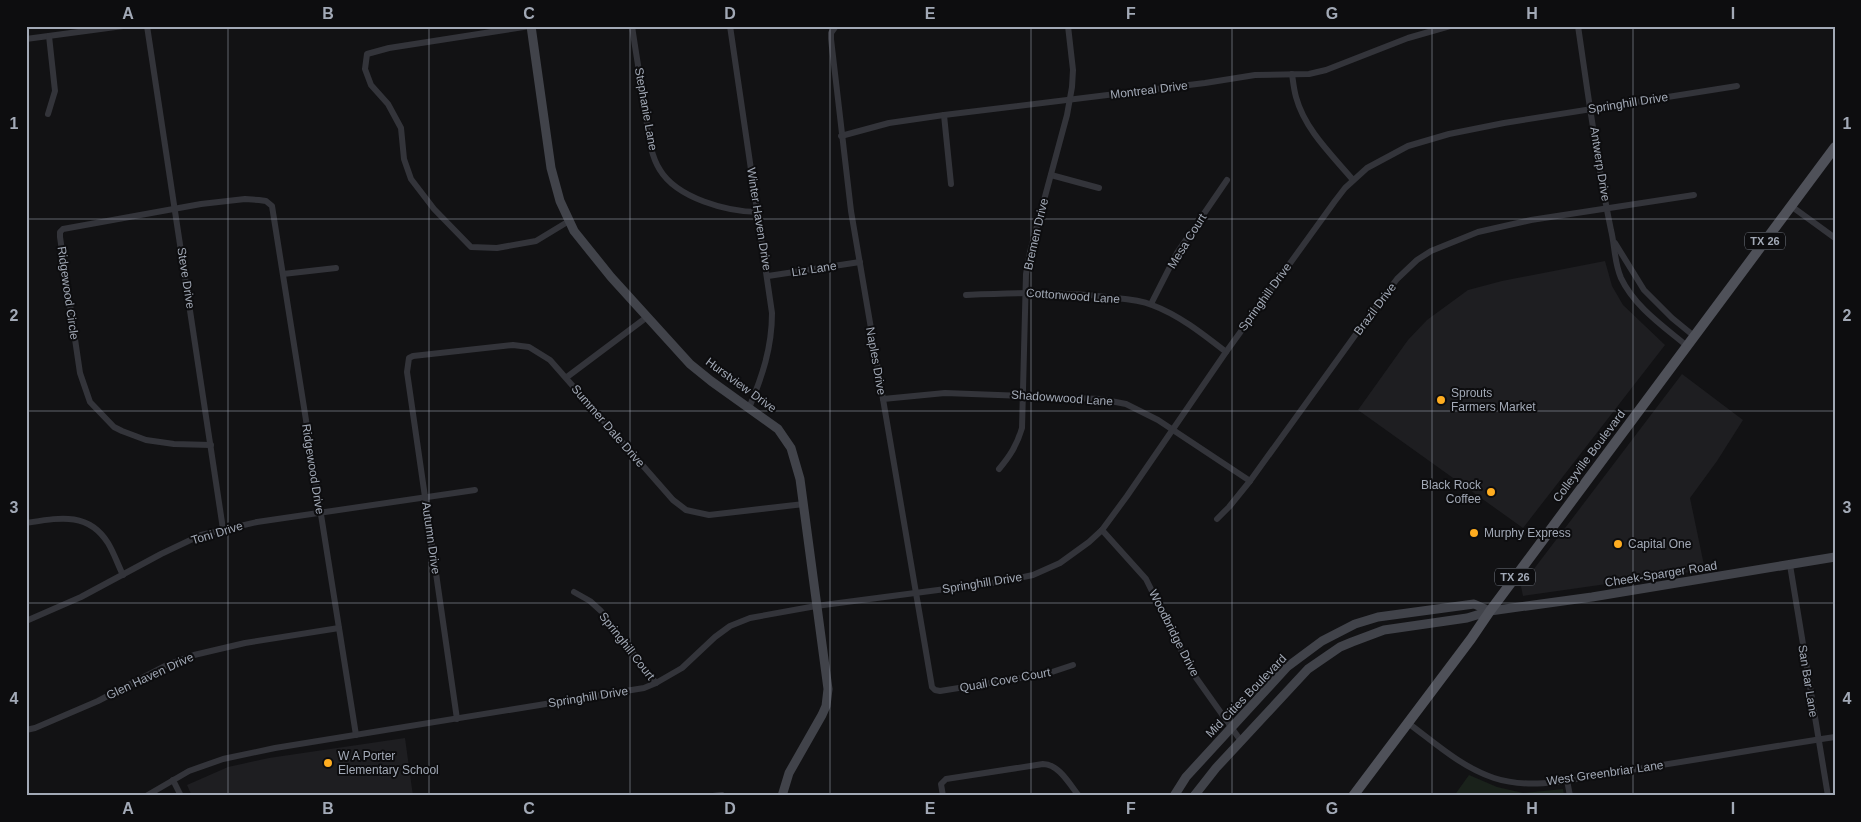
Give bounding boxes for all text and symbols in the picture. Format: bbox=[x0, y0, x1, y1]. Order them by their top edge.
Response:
text: A bbox=[122, 5, 134, 22]
text: B bbox=[322, 5, 334, 22]
text: C bbox=[523, 5, 535, 22]
text: D bbox=[724, 5, 736, 22]
text: E bbox=[925, 5, 936, 22]
text: F bbox=[1126, 5, 1136, 22]
text: G bbox=[1326, 5, 1338, 22]
text: H bbox=[1526, 5, 1538, 22]
text: I bbox=[1731, 5, 1735, 22]
street label: Stephanie Lane bbox=[632, 66, 660, 152]
street label: Montreal Drive bbox=[1109, 78, 1189, 102]
street label: Springhill Drive bbox=[1587, 90, 1669, 116]
text: 1 bbox=[10, 115, 19, 132]
text: 1 bbox=[1843, 115, 1852, 132]
street label: Antwerp Drive bbox=[1587, 126, 1613, 203]
street label: Winter Haven Drive bbox=[744, 167, 774, 272]
street label: Bremen Drive bbox=[1021, 196, 1051, 271]
street label: Mesa Court bbox=[1165, 210, 1210, 271]
road number: TX 26 bbox=[1745, 232, 1785, 250]
street label: Ridgewood Circle bbox=[55, 245, 82, 341]
street label: Steve Drive bbox=[174, 246, 198, 310]
street label: Liz Lane bbox=[790, 258, 838, 279]
street label: Springhill Drive bbox=[1236, 260, 1295, 334]
street label: Brazil Drive bbox=[1351, 280, 1399, 338]
street label: Cottonwood Lane bbox=[1026, 286, 1121, 306]
text: 2 bbox=[10, 307, 19, 324]
text: 2 bbox=[1843, 307, 1852, 324]
street label: Naples Drive bbox=[863, 326, 889, 396]
street label: Hurstview Drive bbox=[703, 355, 779, 416]
street label: Summer Dale Drive bbox=[568, 382, 648, 470]
place label: Sprouts Farmers Market bbox=[1451, 386, 1536, 414]
street label: Shadowwood Lane bbox=[1011, 387, 1114, 409]
marker: Sprouts Farmers Market bbox=[1435, 394, 1447, 406]
street label: Colleyville Boulevard bbox=[1550, 407, 1628, 505]
street label: Ridgewood Drive bbox=[299, 423, 327, 516]
place label: Black Rock Coffee bbox=[1421, 478, 1482, 506]
marker: Black Rock Coffee bbox=[1485, 486, 1497, 498]
text: 3 bbox=[10, 499, 19, 516]
text: 3 bbox=[1843, 499, 1852, 516]
street label: Autumn Drive bbox=[419, 501, 443, 575]
street label: Toni Drive bbox=[189, 518, 245, 547]
place label: Murphy Express bbox=[1484, 526, 1571, 540]
marker: Murphy Express bbox=[1468, 527, 1480, 539]
place label: Capital One bbox=[1628, 537, 1692, 551]
marker: Capital One bbox=[1612, 538, 1624, 550]
street label: Cheek-Sparger Road bbox=[1604, 558, 1718, 590]
road number: TX 26 bbox=[1495, 568, 1535, 586]
street label: Springhill Drive bbox=[941, 570, 1023, 596]
street label: Woodbridge Drive bbox=[1146, 587, 1202, 679]
street label: Springhill Court bbox=[596, 609, 658, 683]
street label: San Bar Lane bbox=[1795, 644, 1821, 719]
street label: Glen Haven Drive bbox=[104, 650, 196, 702]
street label: Mid Cities Boulevard bbox=[1203, 652, 1289, 740]
street label: Quail Cove Court bbox=[958, 665, 1052, 695]
street label: Springhill Drive bbox=[547, 684, 629, 710]
text: 4 bbox=[10, 690, 19, 707]
text: 4 bbox=[1843, 690, 1852, 707]
place label: W A Porter Elementary School bbox=[338, 749, 439, 777]
marker: W A Porter Elementary School bbox=[322, 757, 334, 769]
street label: West Greenbriar Lane bbox=[1546, 758, 1665, 788]
text: A bbox=[122, 800, 134, 817]
text: B bbox=[322, 800, 334, 817]
text: C bbox=[523, 800, 535, 817]
text: D bbox=[724, 800, 736, 817]
text: E bbox=[925, 800, 936, 817]
text: F bbox=[1126, 800, 1136, 817]
text: G bbox=[1326, 800, 1338, 817]
text: H bbox=[1526, 800, 1538, 817]
text: I bbox=[1731, 800, 1735, 817]

